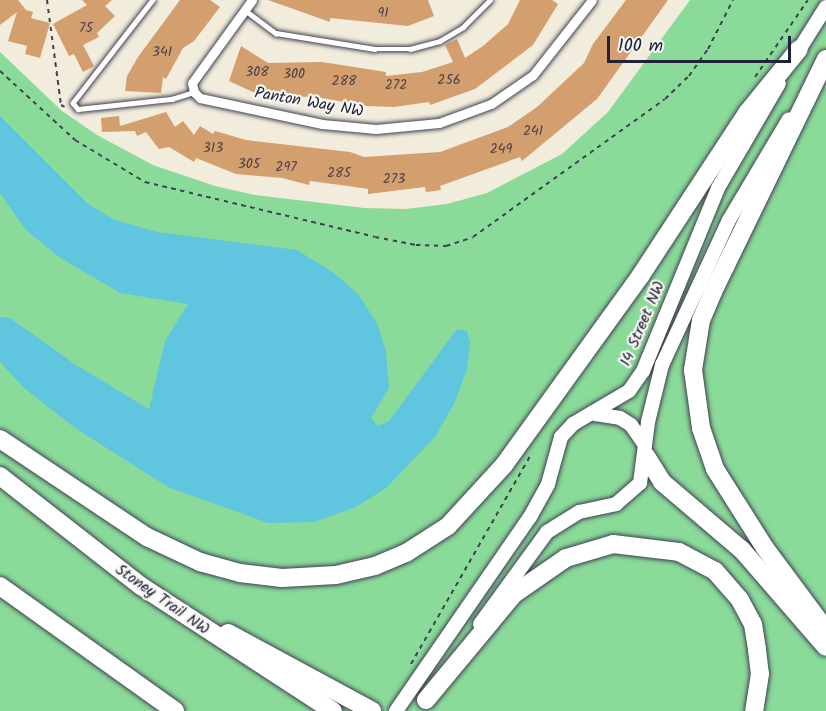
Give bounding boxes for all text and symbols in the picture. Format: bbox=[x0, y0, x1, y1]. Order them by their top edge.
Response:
house number: 91 bbox=[377, 5, 389, 21]
house number: 75 bbox=[79, 20, 93, 36]
scale bar bbox=[610, 24, 794, 62]
text: 100 m bbox=[618, 32, 663, 61]
house number: 341 bbox=[152, 44, 172, 60]
house number: 308 bbox=[245, 64, 269, 80]
house number: 300 bbox=[283, 66, 305, 82]
house number: 256 bbox=[437, 72, 461, 88]
house number: 288 bbox=[332, 73, 356, 89]
house number: 272 bbox=[385, 77, 407, 93]
street label: Panton Way NW bbox=[253, 84, 365, 122]
house number: 241 bbox=[523, 123, 543, 139]
house number: 313 bbox=[203, 140, 223, 156]
house number: 249 bbox=[490, 141, 512, 157]
house number: 305 bbox=[238, 156, 260, 172]
house number: 297 bbox=[275, 159, 297, 175]
house number: 285 bbox=[327, 165, 351, 181]
house number: 273 bbox=[383, 171, 405, 187]
street label: 14 Street NW bbox=[616, 279, 670, 369]
street label: Stoney Trail NW bbox=[111, 560, 213, 640]

